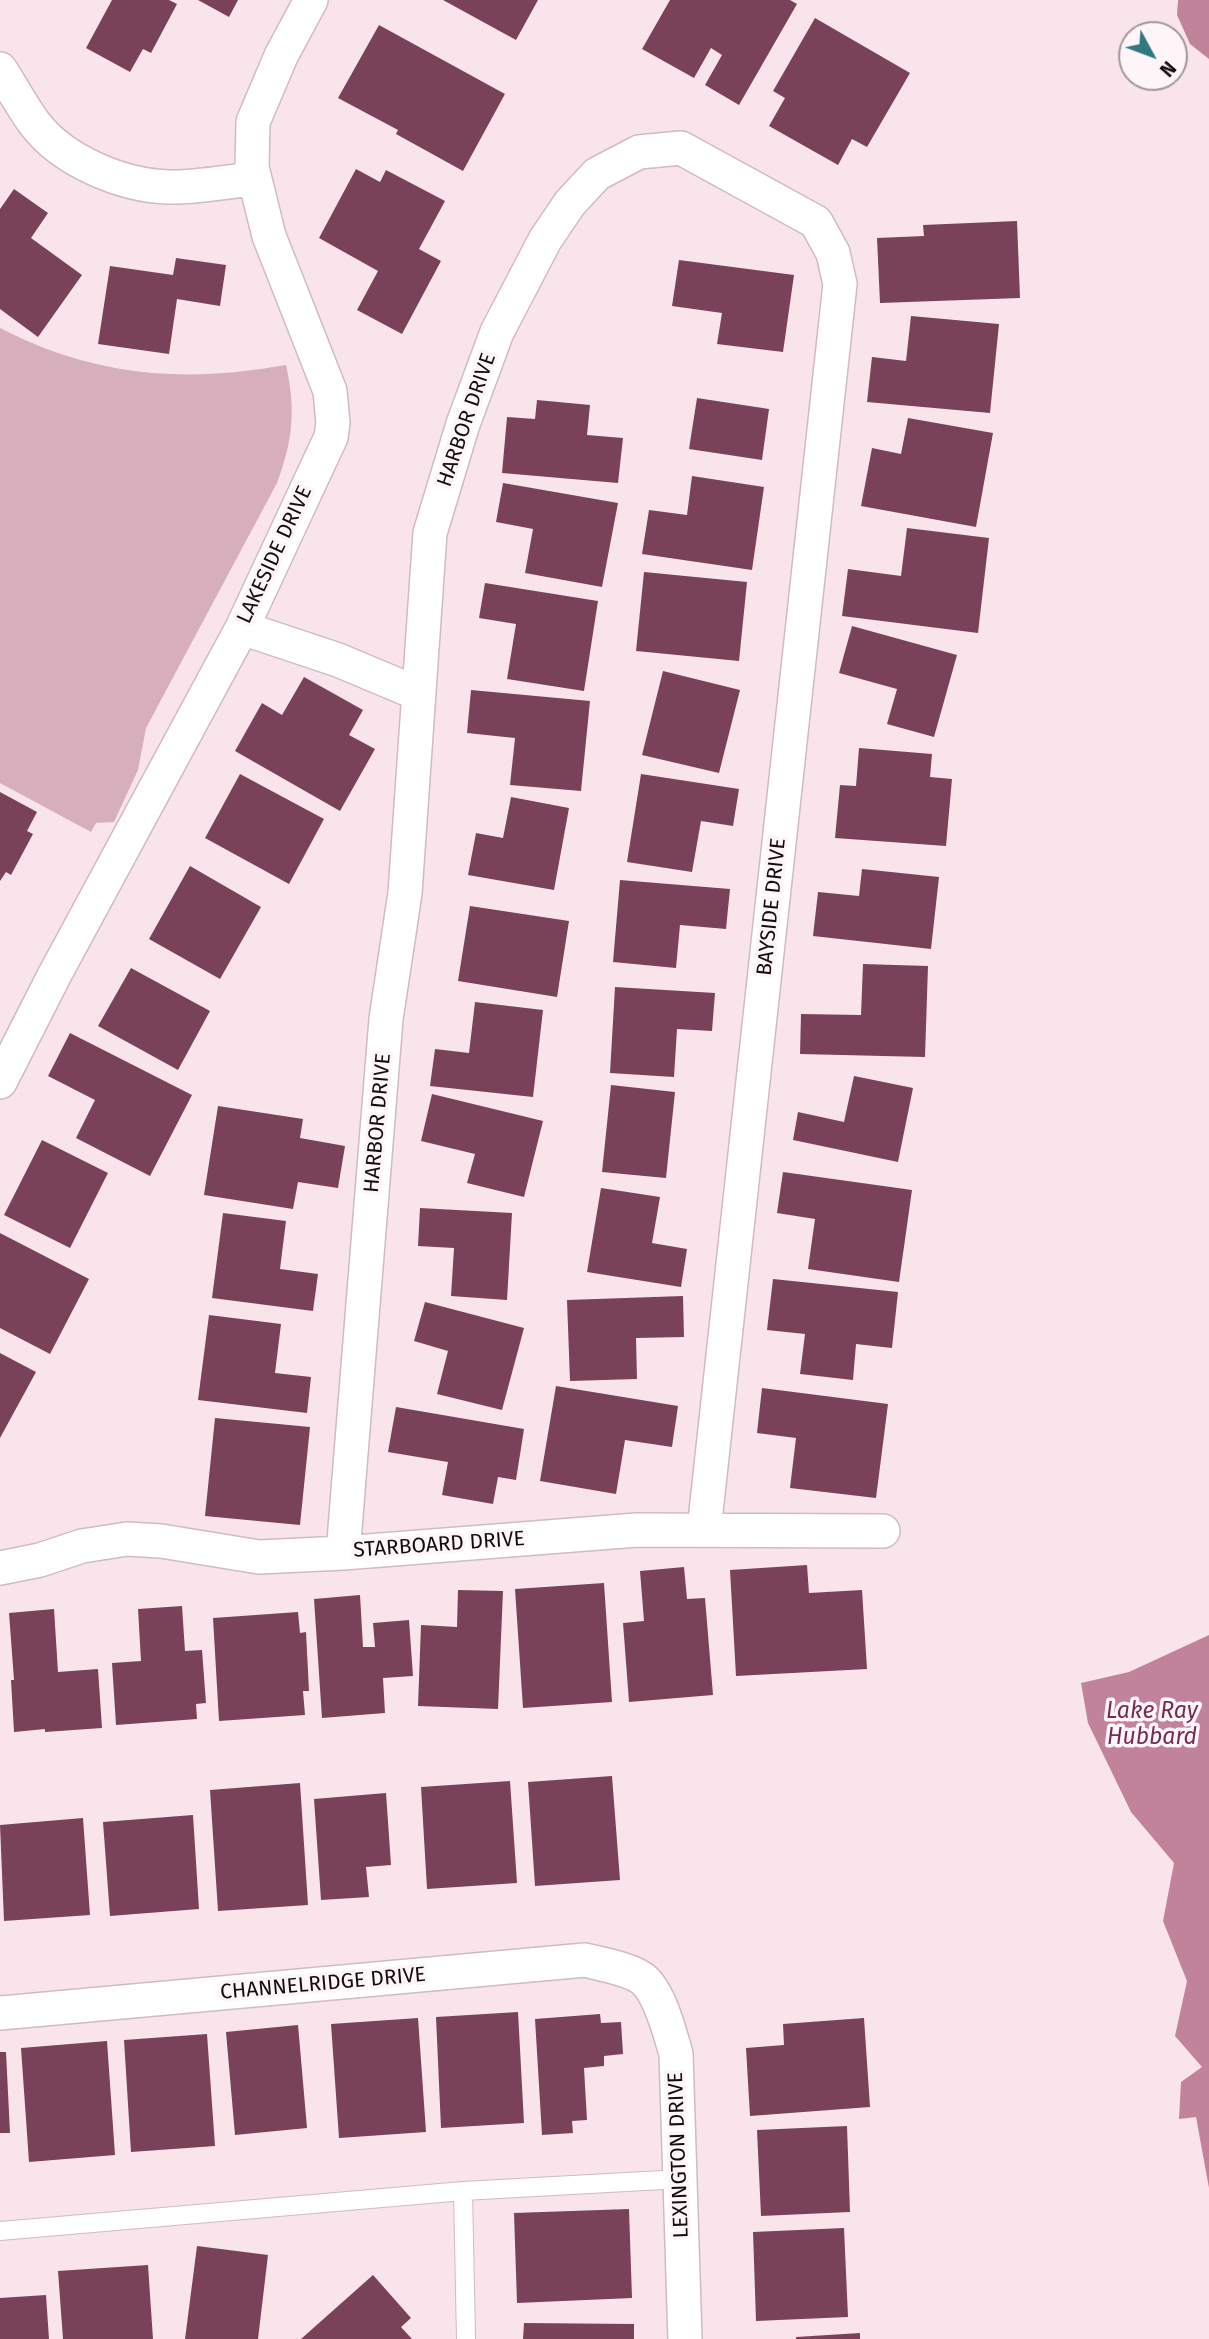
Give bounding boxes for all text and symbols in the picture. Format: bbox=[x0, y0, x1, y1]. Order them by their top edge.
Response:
north arrow bbox=[1118, 21, 1188, 91]
text: N bbox=[1155, 56, 1181, 81]
street label: HARBOR DRIVE bbox=[432, 350, 502, 490]
street label: LAKESIDE DRIVE bbox=[232, 482, 318, 628]
street label: BAYSIDE DRIVE bbox=[752, 837, 792, 977]
street label: HARBOR DRIVE bbox=[359, 1052, 397, 1194]
street label: STARBOARD DRIVE bbox=[352, 1526, 526, 1564]
water label: Lake Ray Hubbard bbox=[1106, 1698, 1198, 1752]
street label: CHANNELRIDGE DRIVE bbox=[219, 1962, 427, 2006]
street label: LEXINGTON DRIVE bbox=[664, 2071, 694, 2239]

